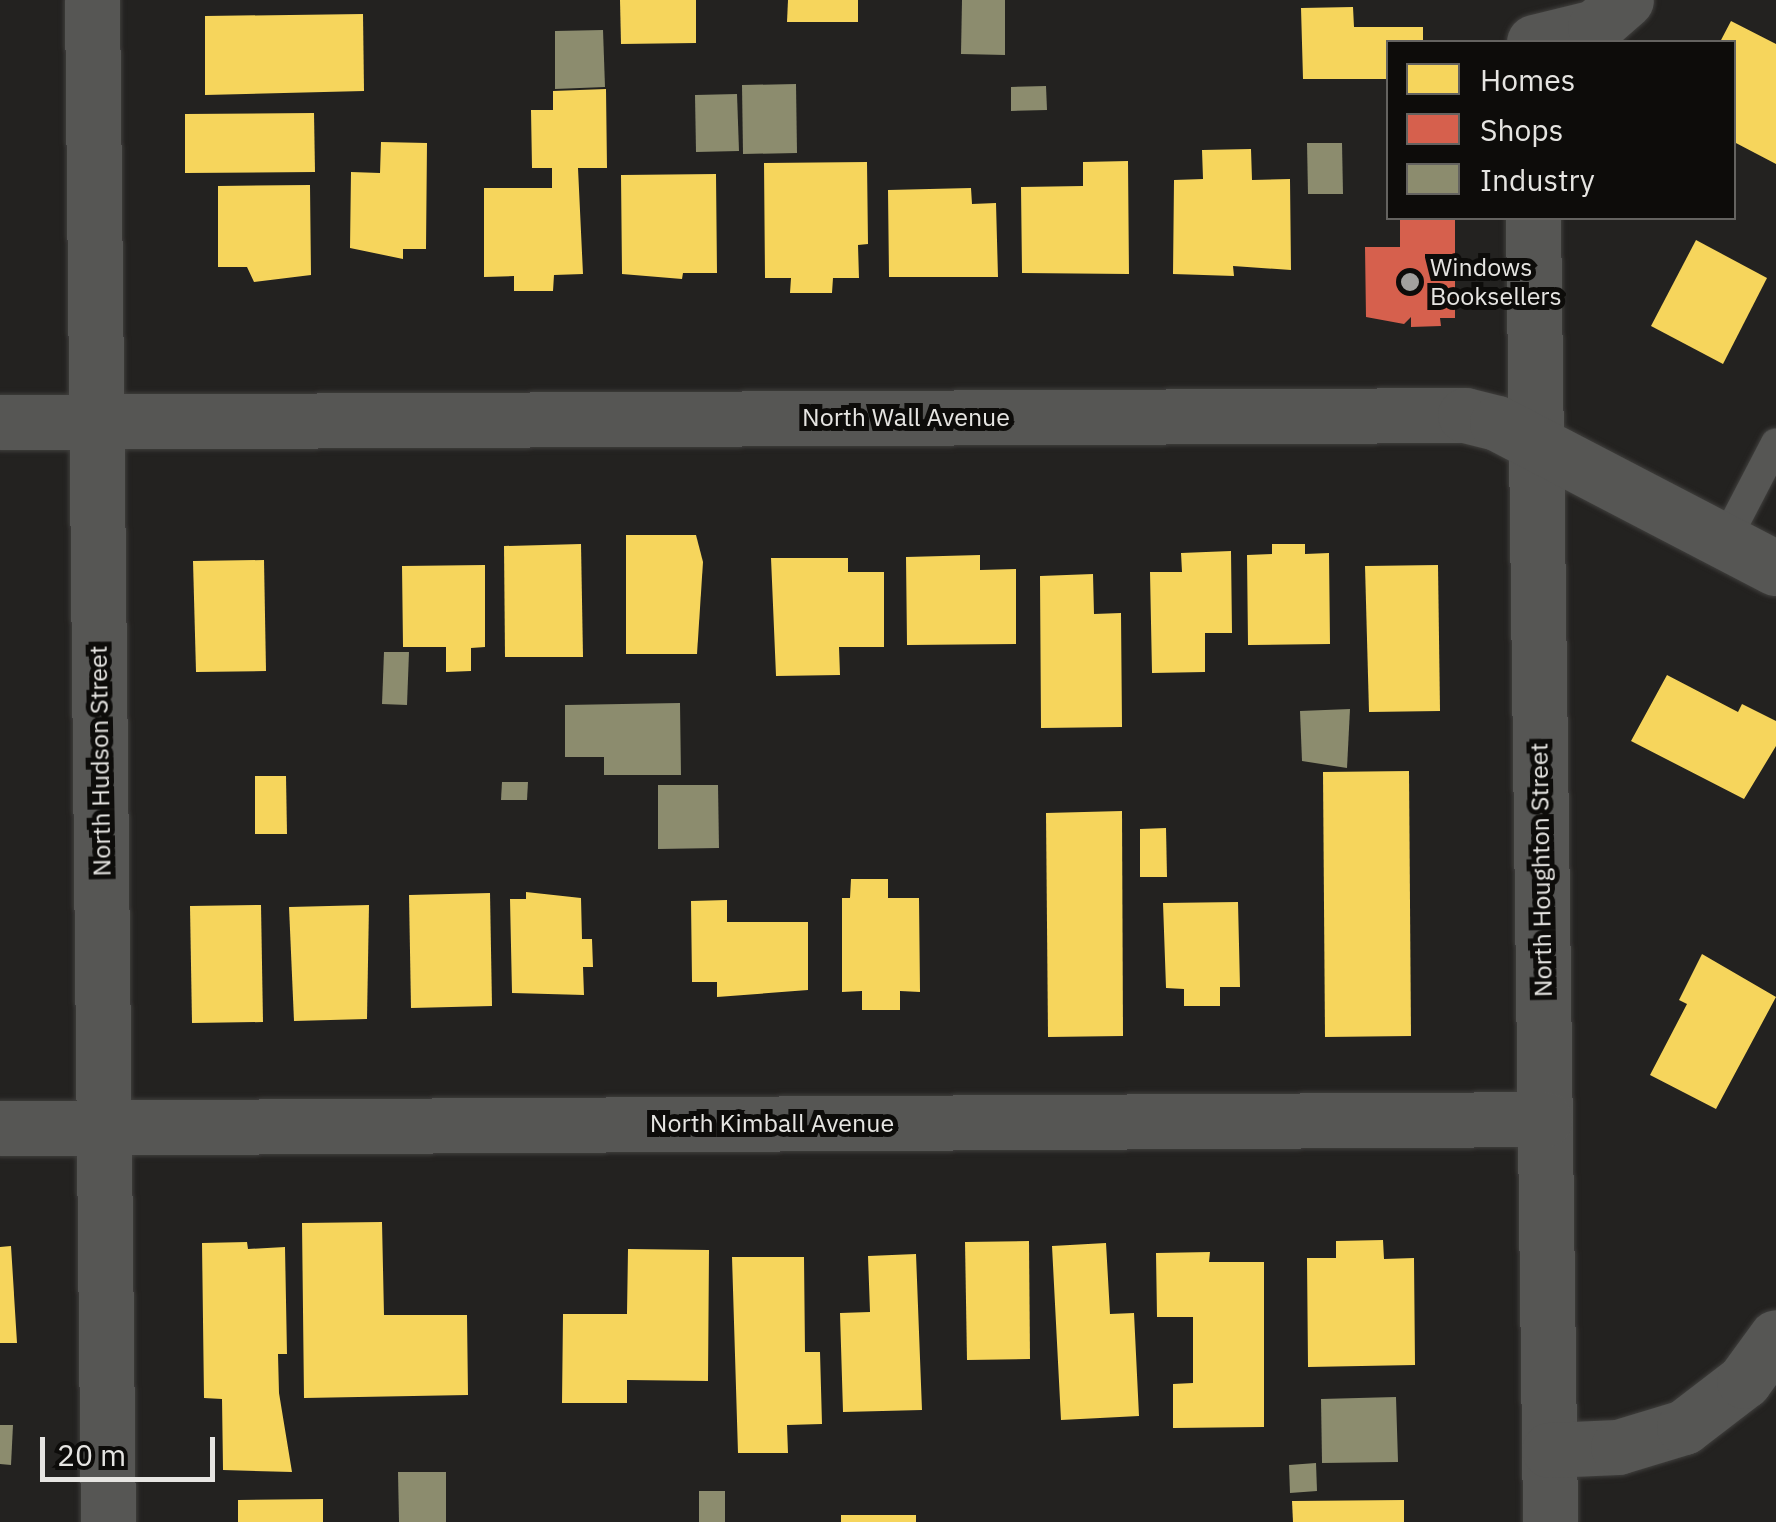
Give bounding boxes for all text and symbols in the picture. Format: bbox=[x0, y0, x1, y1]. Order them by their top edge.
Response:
legend bbox=[1386, 40, 1736, 220]
text: Homes bbox=[1480, 60, 1575, 99]
text: Shops bbox=[1480, 110, 1563, 149]
text: Industry bbox=[1480, 160, 1595, 199]
place label: Windows Booksellers bbox=[1430, 253, 1562, 312]
marker: Windows Booksellers bbox=[1399, 271, 1421, 293]
street label: North Wall Avenue bbox=[802, 402, 1010, 432]
street label: North Hudson Street bbox=[83, 645, 117, 877]
street label: North Houghton Street bbox=[1524, 743, 1558, 997]
street label: North Kimball Avenue bbox=[650, 1108, 894, 1138]
scale bar bbox=[45, 1417, 220, 1479]
text: 20 m bbox=[57, 1435, 126, 1474]

